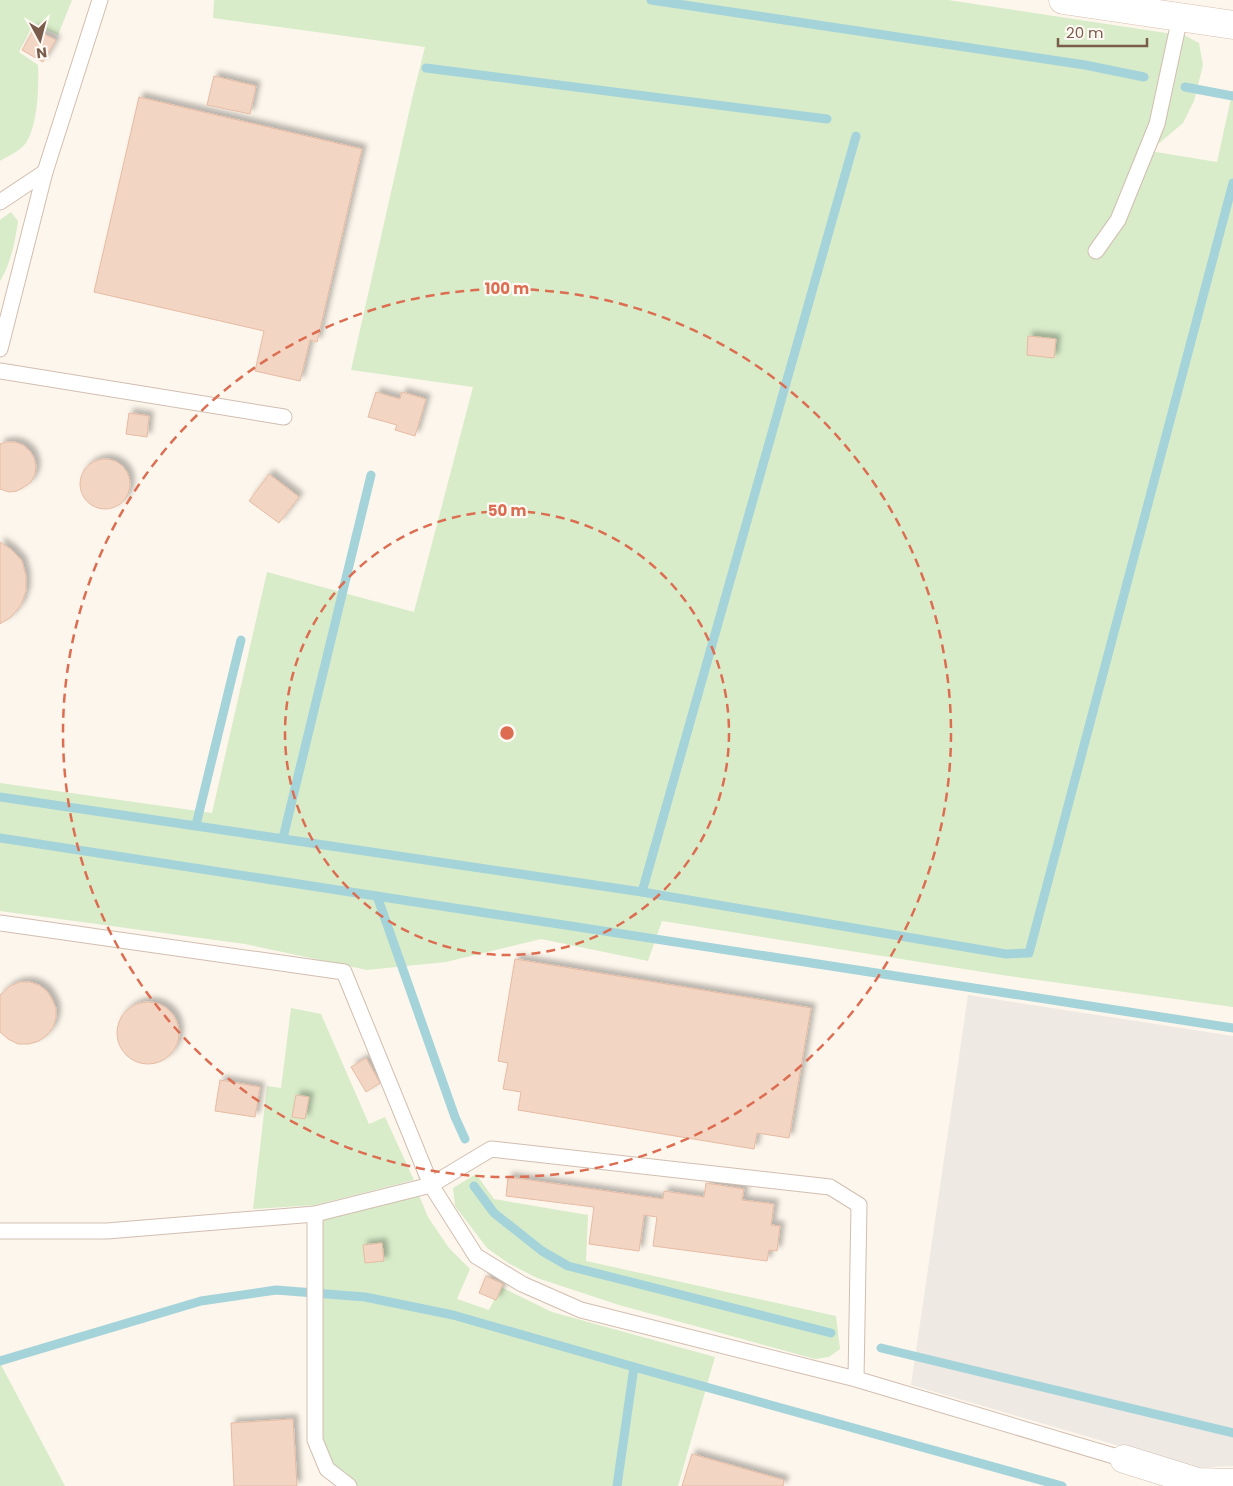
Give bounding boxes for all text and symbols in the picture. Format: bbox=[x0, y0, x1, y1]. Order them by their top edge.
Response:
north arrow bbox=[15, 15, 65, 65]
scale bar bbox=[1058, 15, 1147, 47]
text: 20 m bbox=[1066, 22, 1104, 43]
text: N bbox=[35, 42, 48, 63]
text: 100 m bbox=[485, 278, 529, 299]
text: 50 m bbox=[488, 500, 526, 521]
centre of rings bbox=[498, 724, 516, 742]

